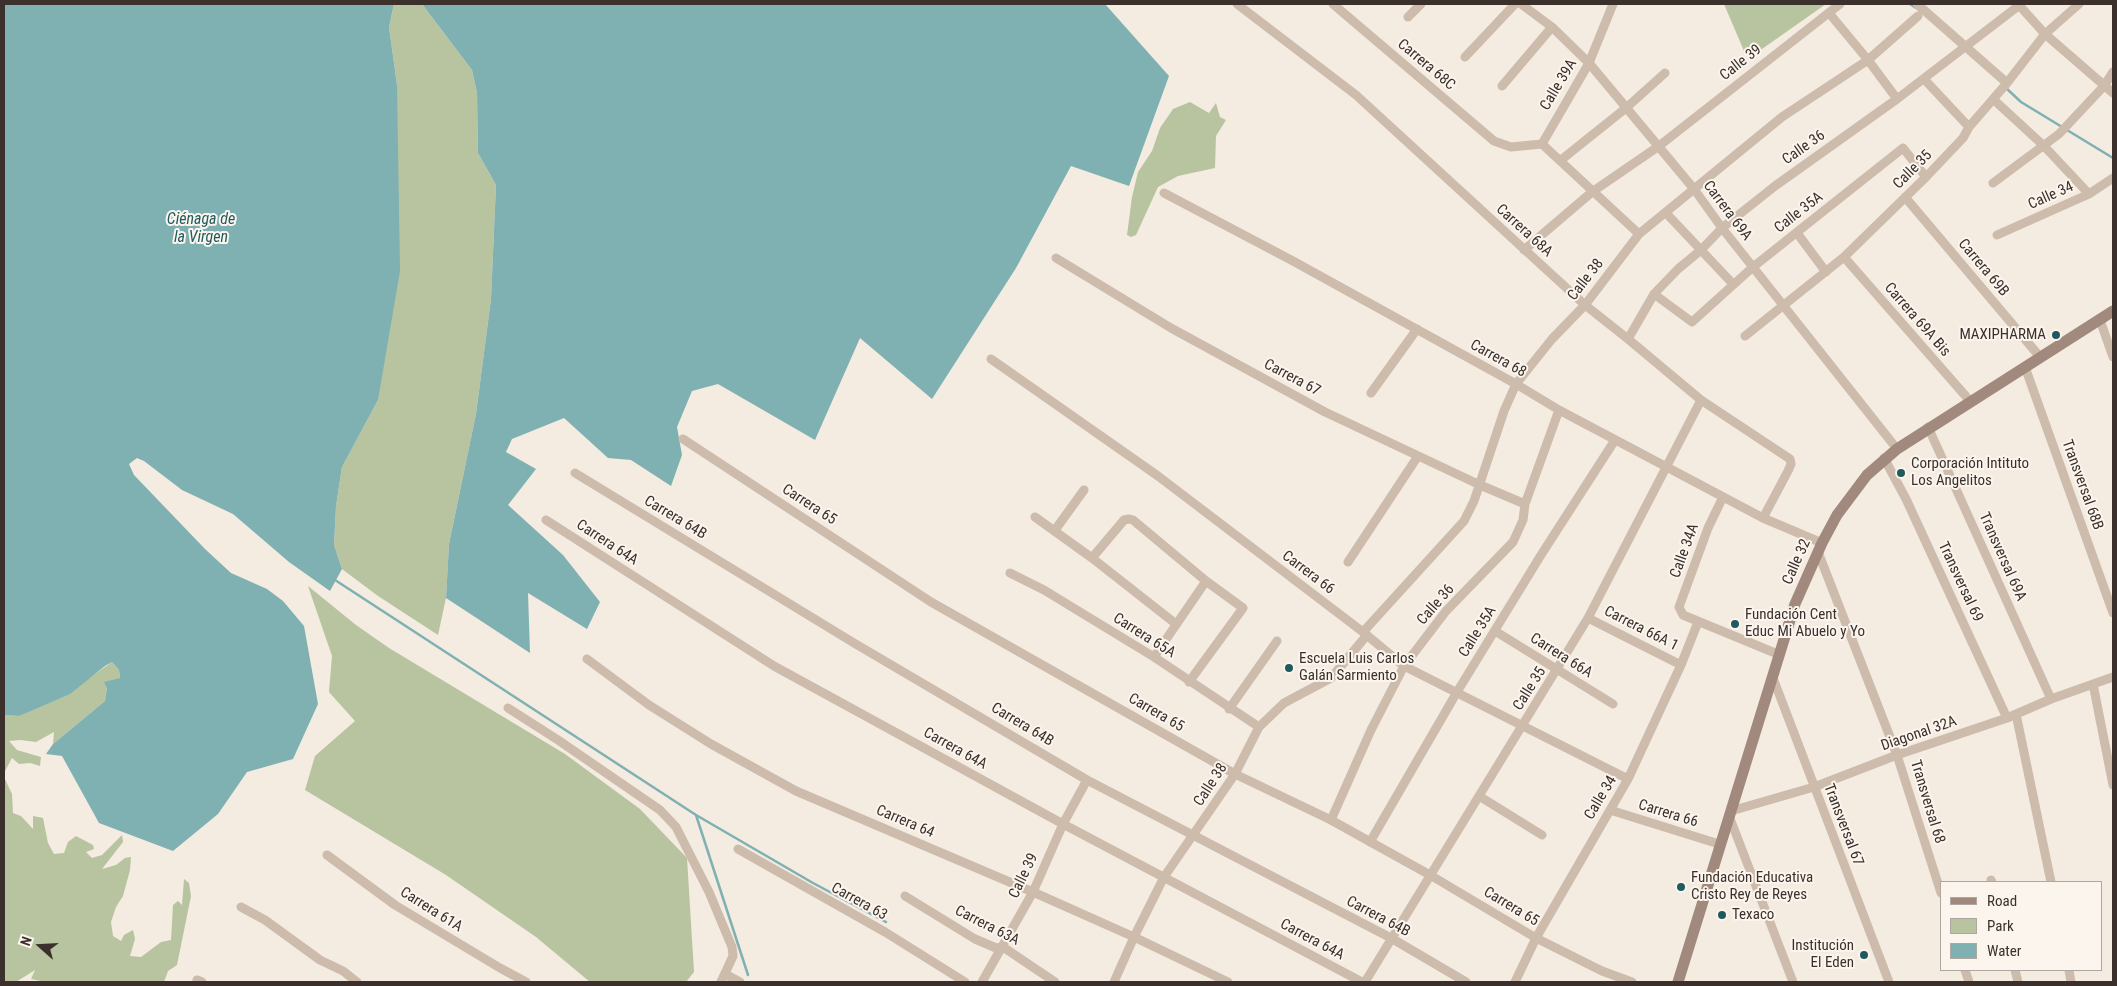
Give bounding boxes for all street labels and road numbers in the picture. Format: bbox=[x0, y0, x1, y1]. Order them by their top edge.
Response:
street label: Carrera 68C bbox=[1393, 36, 1459, 94]
street label: Calle 39 bbox=[1717, 41, 1765, 85]
street label: Calle 39A bbox=[1537, 56, 1581, 114]
street label: Calle 36 bbox=[1779, 127, 1829, 169]
street label: Calle 35 bbox=[1890, 147, 1936, 193]
street label: Carrera 69A bbox=[1699, 178, 1755, 244]
street label: Calle 34 bbox=[2025, 178, 2077, 214]
street label: Calle 35A bbox=[1771, 189, 1827, 237]
street label: Carrera 68A bbox=[1492, 201, 1556, 261]
street label: Carrera 69B bbox=[1954, 236, 2012, 300]
street label: Calle 38 bbox=[1564, 256, 1608, 304]
street label: Carrera 69A Bis bbox=[1880, 279, 1954, 361]
street label: Carrera 68 bbox=[1467, 336, 1529, 382]
street label: Carrera 67 bbox=[1261, 356, 1323, 400]
street label: Transversal 68B bbox=[2057, 437, 2107, 533]
street label: Carrera 65 bbox=[778, 481, 840, 529]
street label: Carrera 64B bbox=[641, 492, 709, 544]
street label: Transversal 69A bbox=[1974, 510, 2030, 604]
street label: Carrera 64A bbox=[573, 516, 641, 570]
street label: Calle 34A bbox=[1667, 521, 1703, 581]
street label: Calle 32 bbox=[1779, 536, 1815, 588]
street label: Transversal 69 bbox=[1934, 539, 1986, 625]
street label: Carrera 66 bbox=[1278, 547, 1338, 599]
street label: Calle 36 bbox=[1414, 581, 1458, 629]
street label: Calle 35A bbox=[1455, 603, 1501, 661]
street label: Carrera 66A 1 bbox=[1601, 603, 1681, 655]
street label: Carrera 65A bbox=[1110, 610, 1178, 662]
street label: Carrera 66A bbox=[1527, 630, 1595, 682]
street label: Calle 35 bbox=[1510, 664, 1550, 714]
street label: Carrera 65 bbox=[1125, 690, 1187, 736]
street label: Carrera 64B bbox=[988, 699, 1056, 751]
street label: Diagonal 32A bbox=[1879, 713, 1959, 755]
street label: Carrera 64A bbox=[920, 724, 990, 774]
street label: Transversal 68 bbox=[1906, 758, 1948, 846]
street label: Calle 38 bbox=[1190, 760, 1232, 810]
street label: Calle 34 bbox=[1581, 773, 1621, 823]
street label: Transversal 67 bbox=[1819, 781, 1867, 869]
street label: Carrera 66 bbox=[1636, 796, 1700, 832]
street label: Carrera 64 bbox=[873, 802, 937, 842]
street label: Calle 39 bbox=[1005, 851, 1043, 901]
street label: Carrera 63 bbox=[828, 879, 890, 925]
street label: Carrera 65 bbox=[1480, 883, 1542, 931]
street label: Carrera 61A bbox=[397, 884, 465, 936]
street label: Carrera 64B bbox=[1343, 893, 1413, 941]
street label: Carrera 63A bbox=[952, 902, 1022, 950]
street label: Carrera 64A bbox=[1277, 916, 1347, 964]

